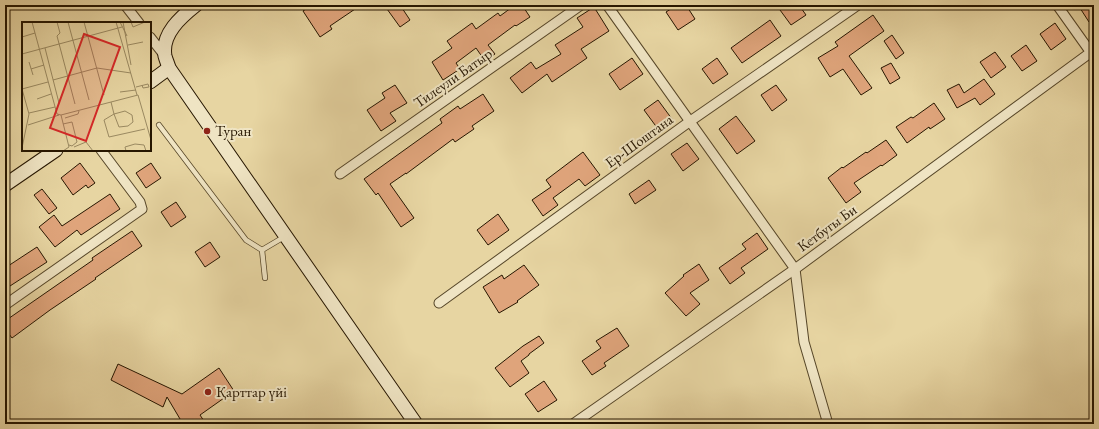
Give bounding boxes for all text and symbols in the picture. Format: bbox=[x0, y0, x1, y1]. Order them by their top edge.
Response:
inset map bbox=[22, 22, 151, 151]
street label: Тилеули Батыр bbox=[410, 43, 496, 112]
street label: Ер-Шоштана bbox=[601, 110, 677, 172]
place label: Туран bbox=[215, 121, 252, 140]
marker: Туран bbox=[202, 126, 212, 136]
street label: Кетбугы Би bbox=[793, 200, 860, 256]
place label: Қарттар үйі bbox=[216, 382, 287, 401]
marker: Қарттар үйі bbox=[203, 387, 213, 397]

